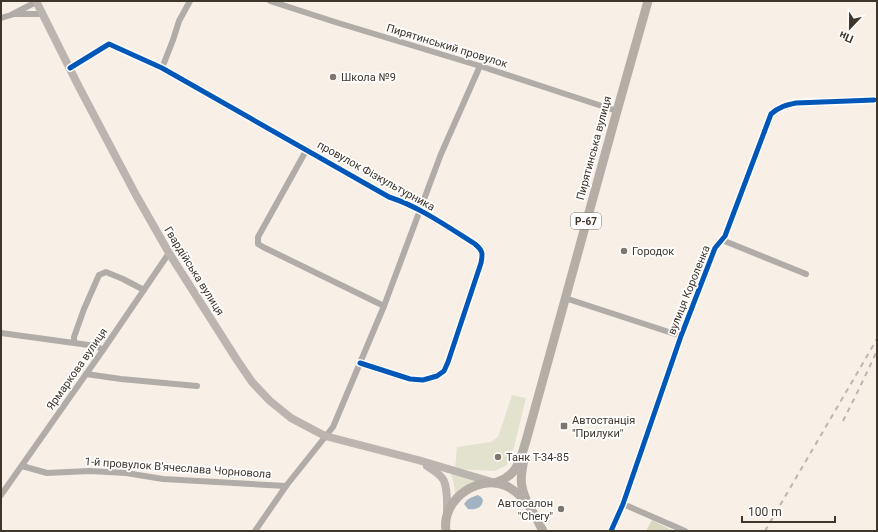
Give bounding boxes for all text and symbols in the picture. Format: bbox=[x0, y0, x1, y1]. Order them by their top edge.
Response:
north arrow bbox=[830, 8, 870, 48]
street label: Пирятинський провулок bbox=[385, 21, 509, 71]
text: Пн bbox=[838, 28, 855, 45]
place label: Школа №9 bbox=[341, 71, 396, 84]
marker: Школа №9 bbox=[328, 72, 338, 82]
street label: Пирятинська вулиця bbox=[574, 94, 614, 202]
street label: провулок Фізкультурника bbox=[315, 138, 437, 214]
road number: Р-67 bbox=[571, 213, 601, 229]
street label: Гвардійська вулиця bbox=[161, 224, 227, 318]
street label: вулиця Короленка bbox=[665, 243, 713, 337]
place label: Городок bbox=[632, 245, 674, 258]
marker: Городок bbox=[619, 246, 629, 256]
street label: Ярмаркова вулиця bbox=[44, 325, 110, 413]
place label: Автостанція "Прилуки" bbox=[572, 414, 635, 440]
marker: Автостанція "Прилуки" bbox=[559, 421, 569, 431]
place label: Танк Т-34-85 bbox=[506, 451, 569, 464]
marker: Танк Т-34-85 bbox=[493, 452, 503, 462]
street label: 1-й провулок В'ячеслава Чорновола bbox=[84, 455, 272, 481]
place label: Автосалон "Chery" bbox=[498, 497, 553, 523]
scale bar bbox=[742, 498, 835, 524]
marker: Автосалон "Chery" bbox=[556, 504, 566, 514]
text: 100 m bbox=[748, 505, 782, 519]

